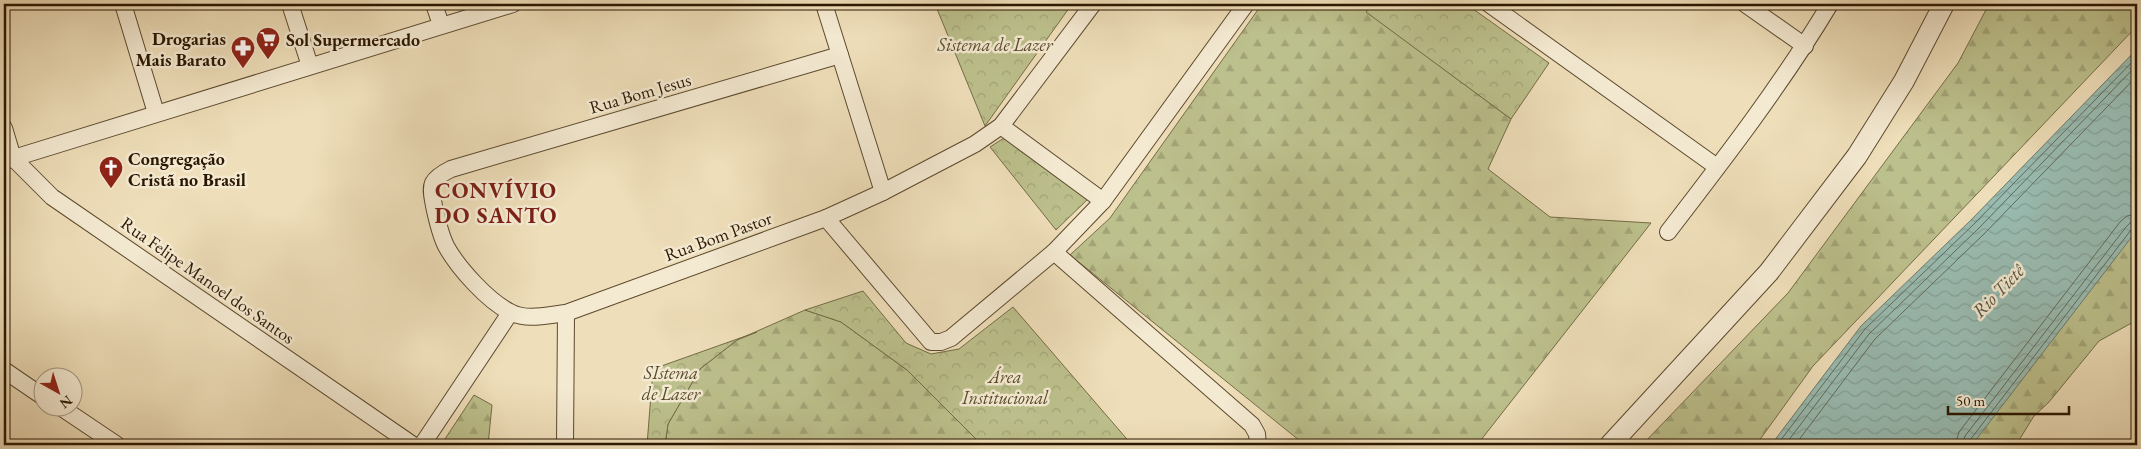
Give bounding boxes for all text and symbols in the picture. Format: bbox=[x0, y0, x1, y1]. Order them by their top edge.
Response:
supermarket icon: Sol Supermercado bbox=[255, 26, 281, 60]
place label: Drogarias Mais Barato bbox=[136, 27, 226, 71]
place label: Sol Supermercado bbox=[286, 28, 420, 51]
park label: Sistema de Lazer bbox=[937, 33, 1054, 56]
pharmacy icon: Drogarias Mais Barato bbox=[230, 35, 256, 69]
street label: Rua Bom Jesus bbox=[587, 68, 694, 118]
place label: Congregação Cristã no Brasil bbox=[128, 147, 246, 191]
church icon: Congregação Cristã no Brasil bbox=[98, 155, 124, 189]
district label: CONVÍVIO DO SANTO bbox=[434, 176, 558, 230]
street label: Rua Bom Pastor bbox=[661, 206, 775, 266]
street label: Rua Felipe Manoel dos Santos bbox=[117, 211, 299, 349]
water label: Rio Tietê bbox=[1966, 258, 2031, 323]
park label: SIstema de Lazer bbox=[642, 361, 701, 405]
park label: Área Institucional bbox=[961, 365, 1049, 409]
north arrow bbox=[32, 366, 82, 416]
scale bar bbox=[1948, 384, 2070, 416]
text: 50 m bbox=[1956, 391, 1985, 410]
text: N bbox=[56, 392, 76, 413]

